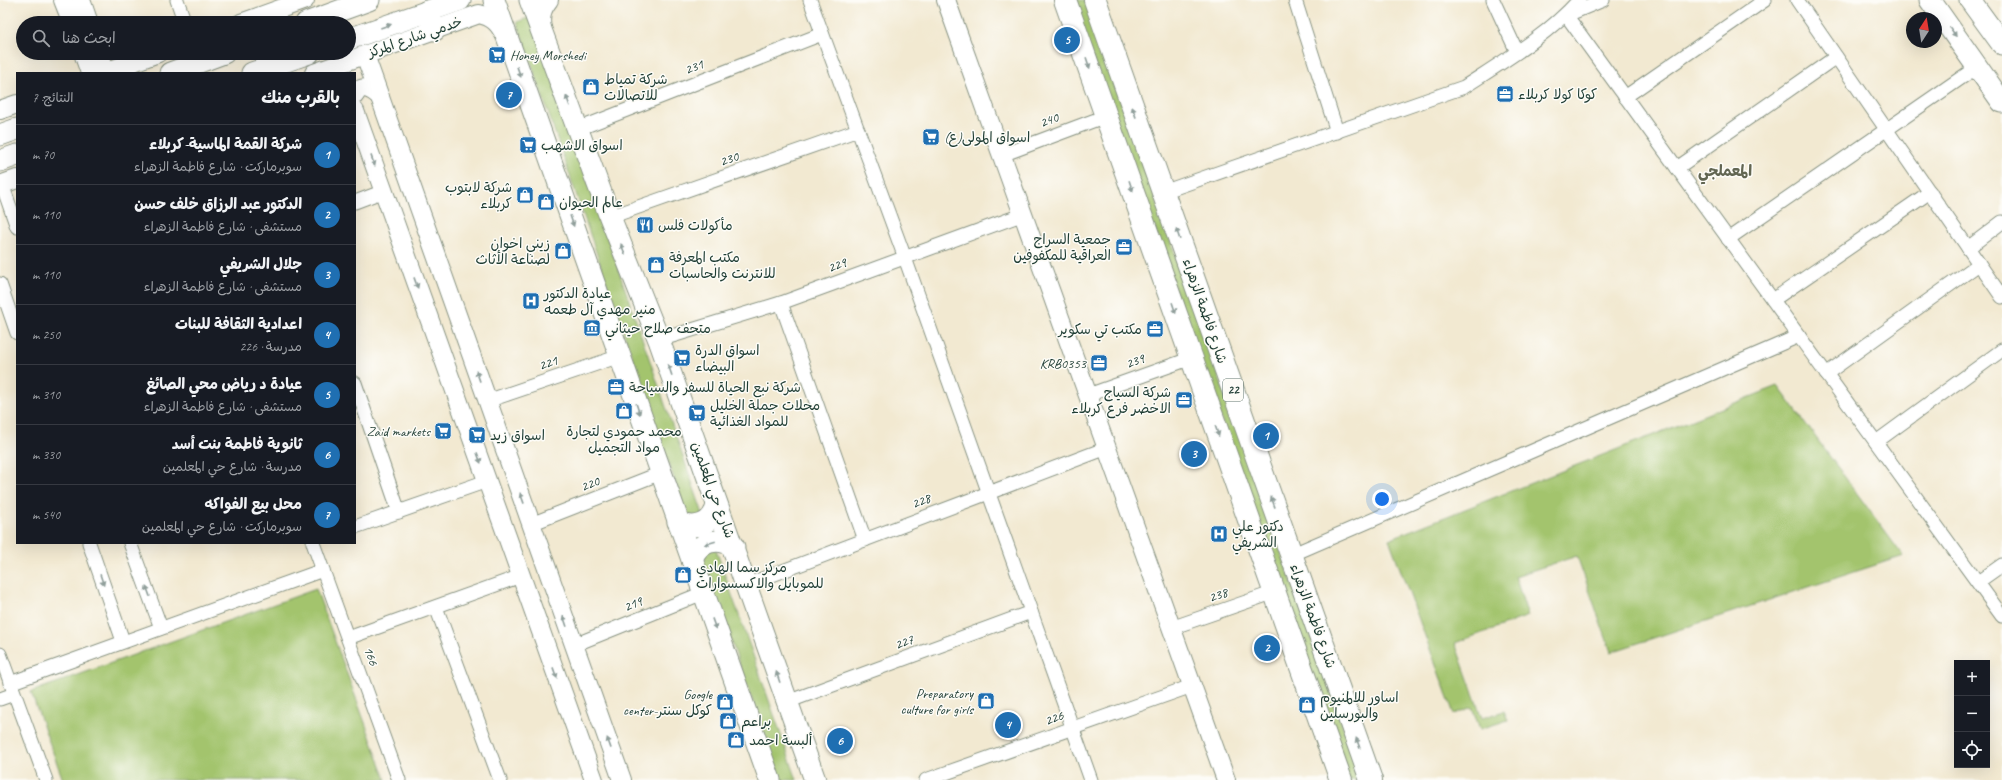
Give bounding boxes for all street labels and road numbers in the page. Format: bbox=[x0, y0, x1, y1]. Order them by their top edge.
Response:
street label: خدمي شارع المركز bbox=[365, 13, 466, 65]
street label: 231 bbox=[682, 55, 707, 78]
street label: 240 bbox=[1037, 108, 1062, 131]
street label: 230 bbox=[717, 147, 742, 170]
street label: 229 bbox=[825, 253, 850, 276]
street label: شارع فاطمة الزهراء bbox=[1178, 256, 1231, 366]
street label: 239 bbox=[1123, 349, 1148, 372]
street label: 221 bbox=[536, 352, 560, 374]
road number: 22 bbox=[1223, 379, 1243, 401]
street label: شارع حي المعلمين bbox=[684, 439, 738, 542]
street label: 220 bbox=[578, 472, 603, 495]
street label: 228 bbox=[909, 489, 934, 512]
street label: شارع فاطمة الزهراء bbox=[1285, 561, 1340, 671]
street label: 238 bbox=[1206, 583, 1231, 606]
street label: 219 bbox=[621, 592, 647, 615]
street label: 227 bbox=[892, 631, 916, 653]
street label: 166 bbox=[360, 644, 382, 668]
street label: 226 bbox=[1042, 707, 1066, 729]

